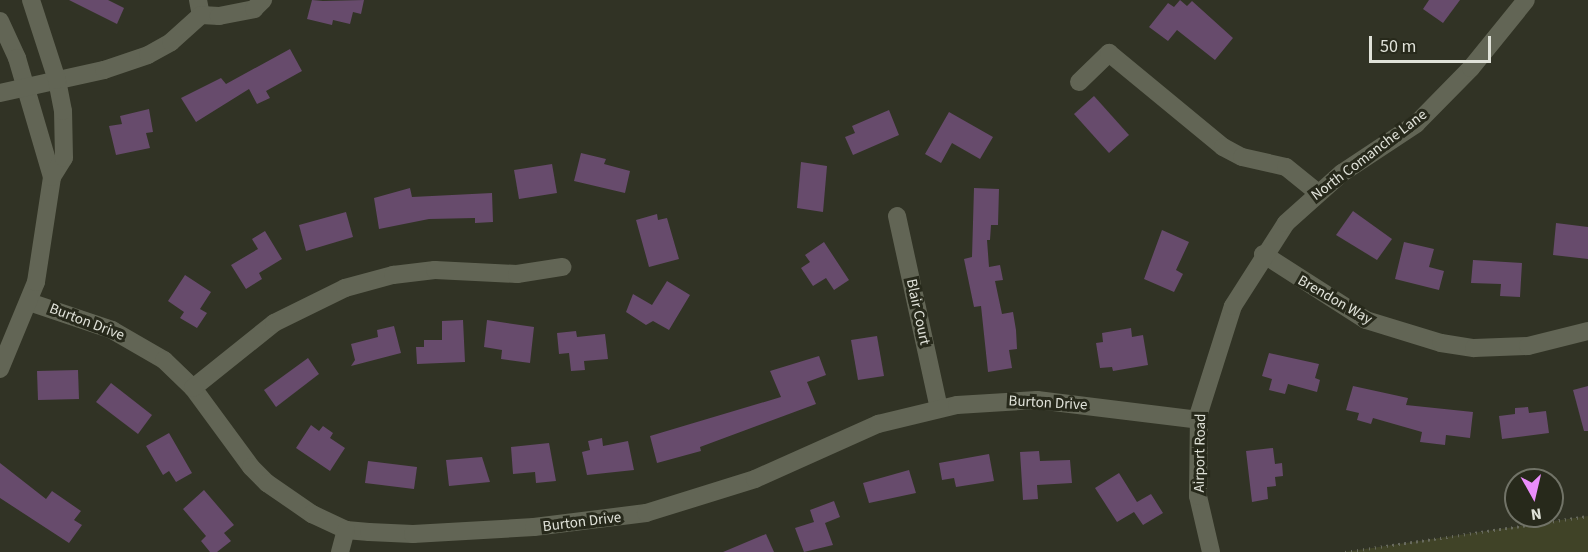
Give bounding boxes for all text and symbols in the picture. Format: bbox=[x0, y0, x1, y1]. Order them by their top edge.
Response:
scale bar bbox=[1372, 24, 1494, 62]
text: 50 m bbox=[1380, 34, 1416, 59]
street label: North Comanche Lane bbox=[1308, 106, 1430, 204]
street label: Brendon Way bbox=[1294, 271, 1376, 329]
street label: Blair Court bbox=[902, 277, 934, 347]
street label: Burton Drive bbox=[47, 299, 127, 345]
street label: Burton Drive bbox=[1008, 392, 1088, 414]
street label: Airport Road bbox=[1190, 413, 1210, 493]
north arrow bbox=[1504, 468, 1564, 528]
text: N bbox=[1529, 502, 1543, 525]
street label: Burton Drive bbox=[542, 508, 622, 536]

